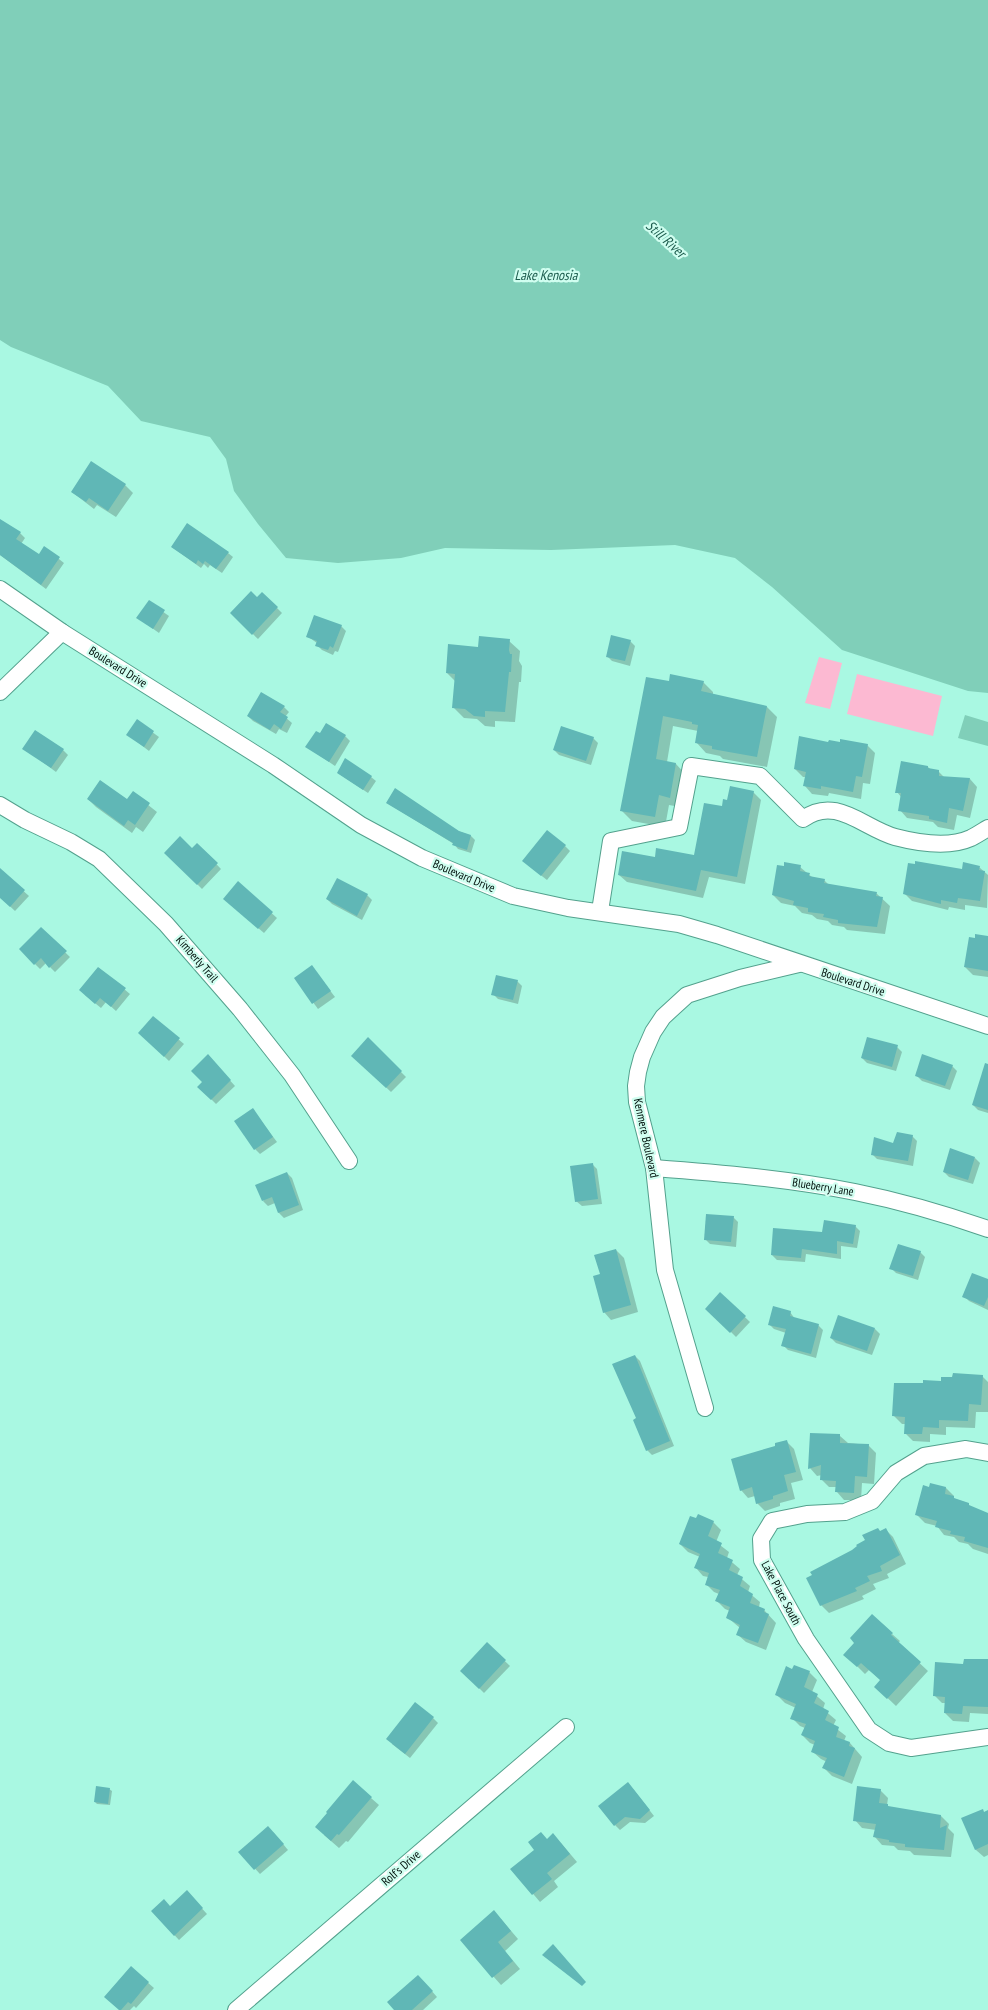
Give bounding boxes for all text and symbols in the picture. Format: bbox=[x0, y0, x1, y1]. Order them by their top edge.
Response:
water label: Still River bbox=[642, 217, 691, 263]
water label: Lake Kenosia bbox=[515, 266, 579, 284]
street label: Boulevard Drive bbox=[86, 643, 150, 690]
street label: Boulevard Drive bbox=[431, 856, 497, 895]
street label: Kimberly Trail bbox=[173, 932, 222, 985]
street label: Boulevard Drive bbox=[820, 964, 887, 999]
street label: Kenmere Boulevard bbox=[631, 1097, 662, 1179]
street label: Blueberry Lane bbox=[791, 1174, 855, 1199]
street label: Lake Place South bbox=[758, 1558, 805, 1627]
street label: Rolf's Drive bbox=[378, 1847, 423, 1889]

